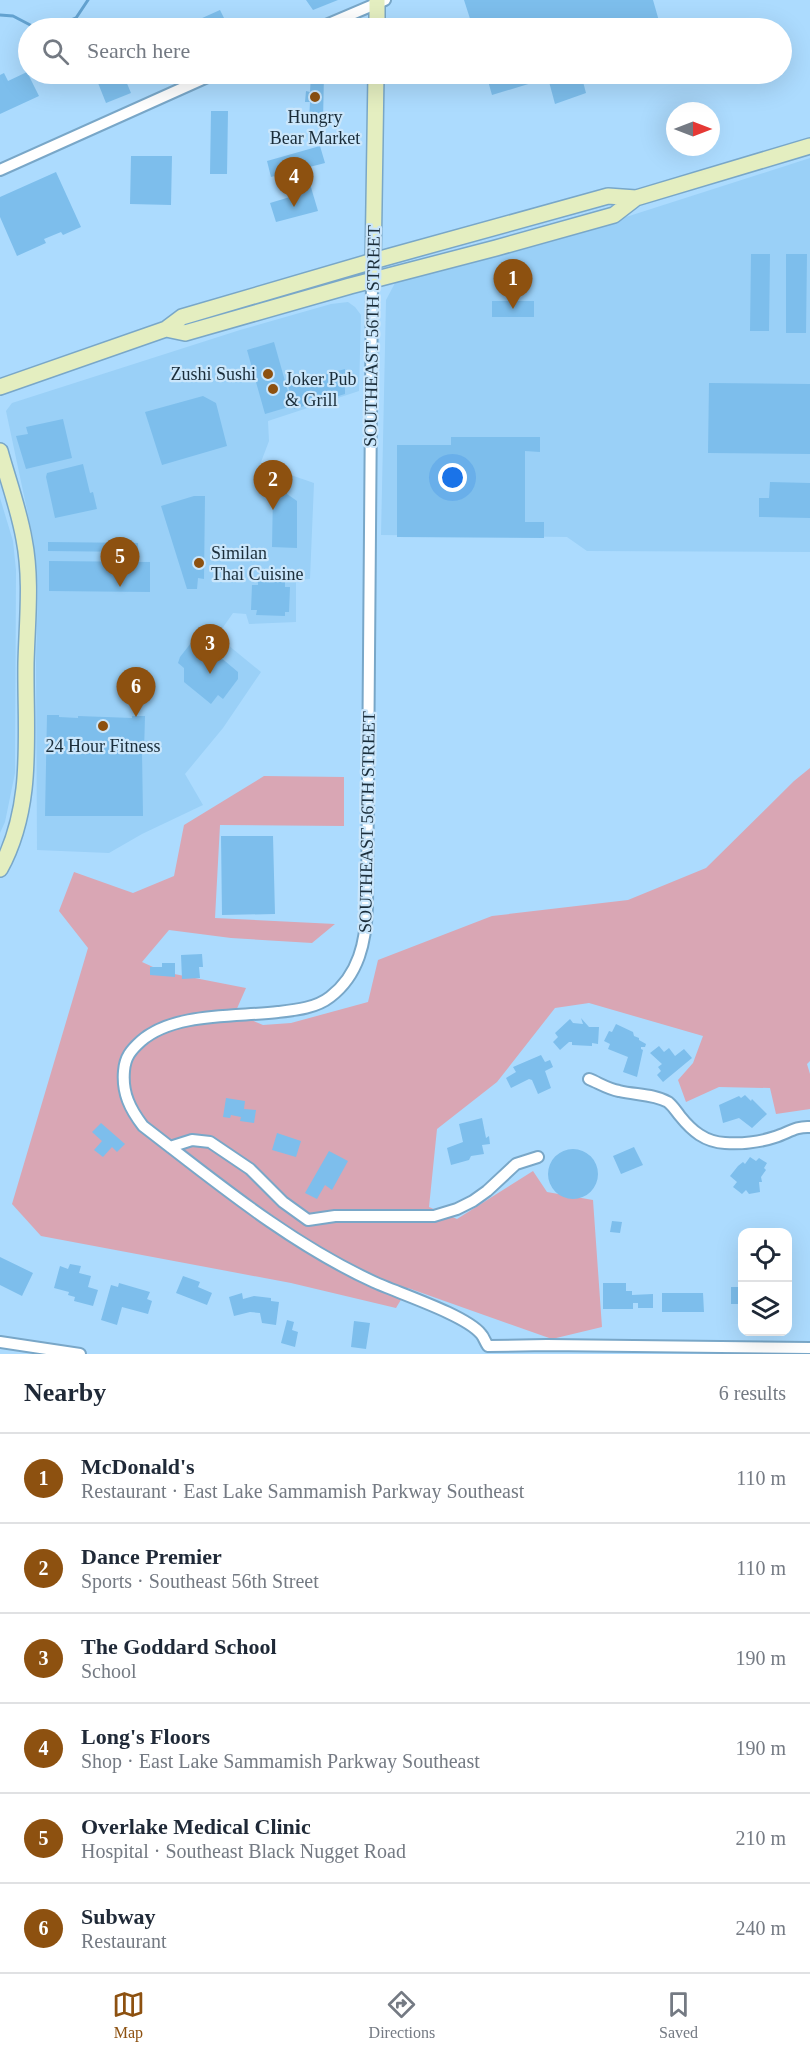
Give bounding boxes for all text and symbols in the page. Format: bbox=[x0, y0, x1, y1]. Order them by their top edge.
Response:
search box bbox=[18, 18, 792, 84]
icon: search bbox=[39, 35, 72, 68]
text: Search here bbox=[87, 38, 190, 63]
marker: Hungry Bear Market bbox=[308, 90, 322, 104]
north arrow bbox=[666, 102, 720, 156]
place label: Hungry Bear Market bbox=[270, 107, 360, 148]
pin: 4 bbox=[274, 158, 314, 207]
street label: SOUTHEAST 56TH STREET bbox=[360, 225, 384, 447]
pin: 1 bbox=[494, 260, 532, 309]
place label: Zushi Sushi bbox=[170, 364, 256, 384]
marker: Zushi Sushi bbox=[261, 367, 275, 381]
place label: Joker Pub & Grill bbox=[285, 369, 357, 410]
marker: Joker Pub & Grill bbox=[266, 382, 280, 396]
pin: 2 bbox=[254, 460, 292, 510]
your location bbox=[438, 463, 467, 492]
pin: 5 bbox=[100, 538, 140, 587]
place label: Similan Thai Cuisine bbox=[211, 543, 304, 584]
marker: Similan Thai Cuisine bbox=[192, 556, 206, 570]
pin: 3 bbox=[190, 624, 230, 674]
pin: 6 bbox=[116, 668, 156, 717]
street label: SOUTHEAST 56TH STREET bbox=[355, 711, 379, 933]
marker: 24 Hour Fitness bbox=[96, 719, 110, 733]
place label: 24 Hour Fitness bbox=[45, 736, 161, 756]
map controls bbox=[738, 1228, 792, 1336]
button: locate bbox=[738, 1228, 792, 1282]
button: layers bbox=[738, 1282, 792, 1336]
text: Nearby bbox=[24, 1378, 106, 1407]
text: 6 results bbox=[719, 1382, 786, 1404]
text: McDonald's bbox=[81, 1454, 195, 1479]
text: 1 bbox=[39, 1467, 49, 1489]
text: 110 m bbox=[736, 1467, 786, 1489]
text: Restaurant · East Lake Sammamish Parkway Southeast bbox=[81, 1480, 524, 1502]
text: Dance Premier bbox=[81, 1544, 222, 1569]
text: 2 bbox=[39, 1557, 49, 1579]
text: 110 m bbox=[736, 1557, 786, 1579]
text: Sports · Southeast 56th Street bbox=[81, 1570, 319, 1592]
text: The Goddard School bbox=[81, 1634, 277, 1659]
text: 3 bbox=[39, 1647, 49, 1669]
text: 190 m bbox=[735, 1647, 786, 1669]
text: School bbox=[81, 1660, 137, 1682]
text: Long's Floors bbox=[81, 1724, 210, 1749]
text: 4 bbox=[39, 1737, 49, 1759]
text: 190 m bbox=[735, 1737, 786, 1759]
text: Shop · East Lake Sammamish Parkway Southeast bbox=[81, 1750, 480, 1772]
text: Overlake Medical Clinic bbox=[81, 1814, 311, 1839]
text: 5 bbox=[39, 1827, 49, 1849]
text: 210 m bbox=[735, 1827, 786, 1849]
text: Hospital · Southeast Black Nugget Road bbox=[81, 1840, 406, 1862]
text: Subway bbox=[81, 1904, 156, 1929]
text: 6 bbox=[39, 1917, 49, 1939]
text: 240 m bbox=[735, 1917, 786, 1939]
text: Restaurant bbox=[81, 1930, 167, 1952]
tab: Map bbox=[112, 1988, 145, 2042]
tab: Directions bbox=[369, 1988, 435, 2042]
tab: Saved bbox=[659, 1988, 698, 2042]

